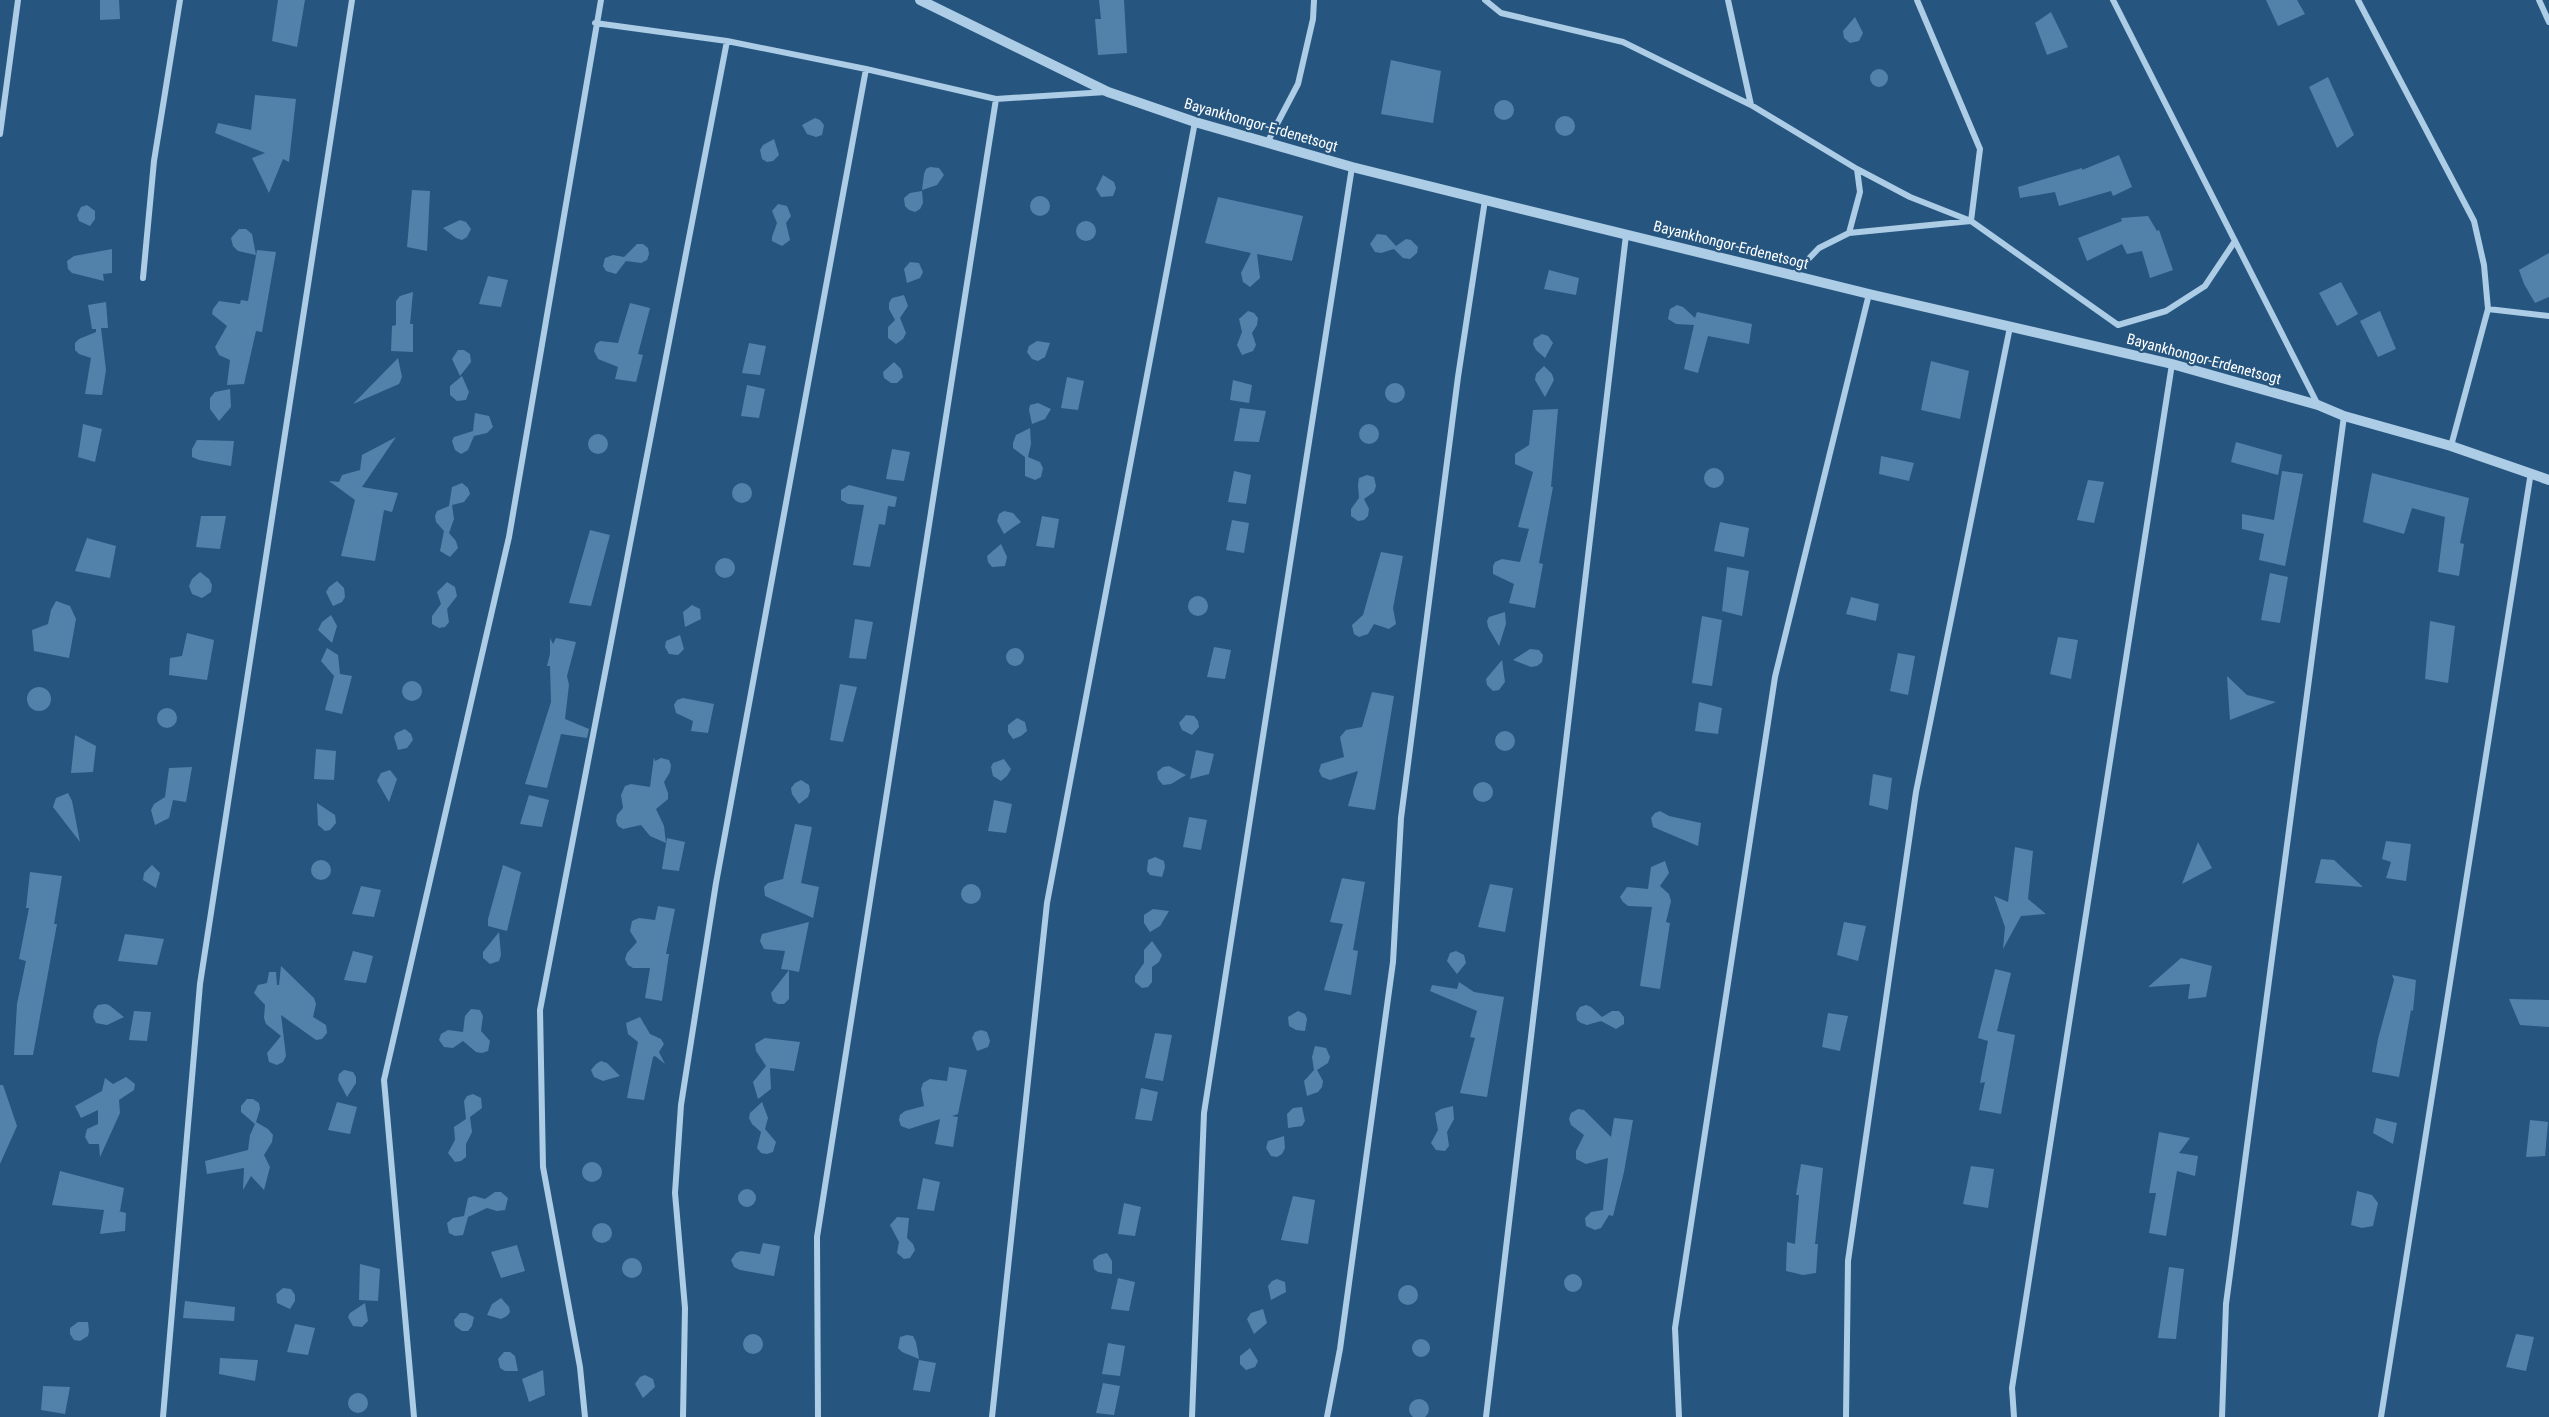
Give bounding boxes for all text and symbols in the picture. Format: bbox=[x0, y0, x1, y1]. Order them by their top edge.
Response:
street label: Bayankhongor-Erdenetsogt bbox=[1182, 94, 1340, 156]
street label: Bayankhongor-Erdenetsogt bbox=[1652, 217, 1810, 273]
street label: Bayankhongor-Erdenetsogt bbox=[2125, 330, 2283, 388]

